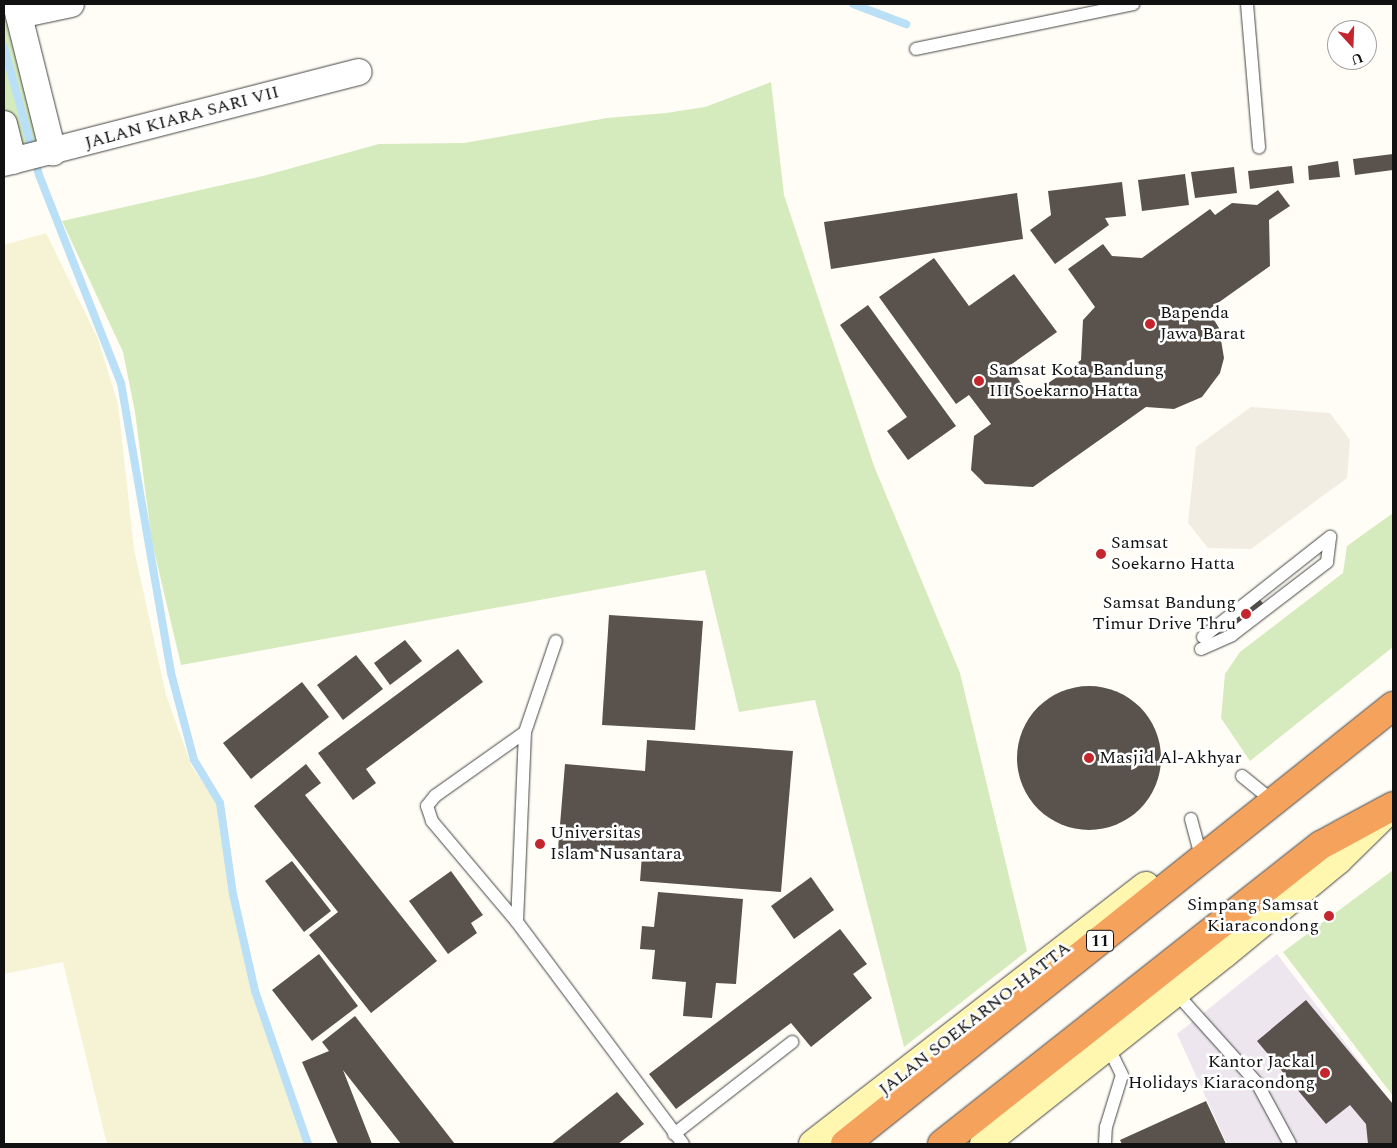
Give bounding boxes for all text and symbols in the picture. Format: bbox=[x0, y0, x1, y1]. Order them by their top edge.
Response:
north arrow bbox=[1327, 20, 1377, 70]
text: U bbox=[1348, 47, 1366, 70]
street label: JALAN KIARA SARI VII bbox=[83, 82, 281, 154]
place label: Bapenda Jawa Barat bbox=[1160, 303, 1245, 346]
marker: Bapenda Jawa Barat bbox=[1144, 318, 1156, 330]
place label: Samsat Kota Bandung III Soekarno Hatta bbox=[989, 360, 1164, 402]
marker: Samsat Kota Bandung III Soekarno Hatta bbox=[973, 375, 985, 387]
place label: Samsat Soekarno Hatta bbox=[1111, 533, 1235, 576]
marker: Samsat Soekarno Hatta bbox=[1095, 548, 1107, 560]
place label: Samsat Bandung Timur Drive Thru bbox=[1093, 593, 1236, 636]
marker: Samsat Bandung Timur Drive Thru bbox=[1240, 608, 1252, 620]
place label: Masjid Al-Akhyar bbox=[1099, 747, 1242, 769]
marker: Masjid Al-Akhyar bbox=[1083, 752, 1095, 764]
place label: Universitas Islam Nusantara bbox=[550, 823, 682, 866]
marker: Universitas Islam Nusantara bbox=[534, 838, 546, 850]
place label: Simpang Samsat Kiaracondong bbox=[1187, 895, 1319, 938]
marker: Simpang Samsat Kiaracondong bbox=[1323, 910, 1335, 922]
road number: 11 bbox=[1085, 928, 1115, 954]
street label: JALAN SOEKARNO-HATTA bbox=[875, 937, 1075, 1101]
place label: Kantor Jackal Holidays Kiaracondong bbox=[1128, 1052, 1315, 1094]
marker: Kantor Jackal Holidays Kiaracondong bbox=[1319, 1067, 1331, 1079]

